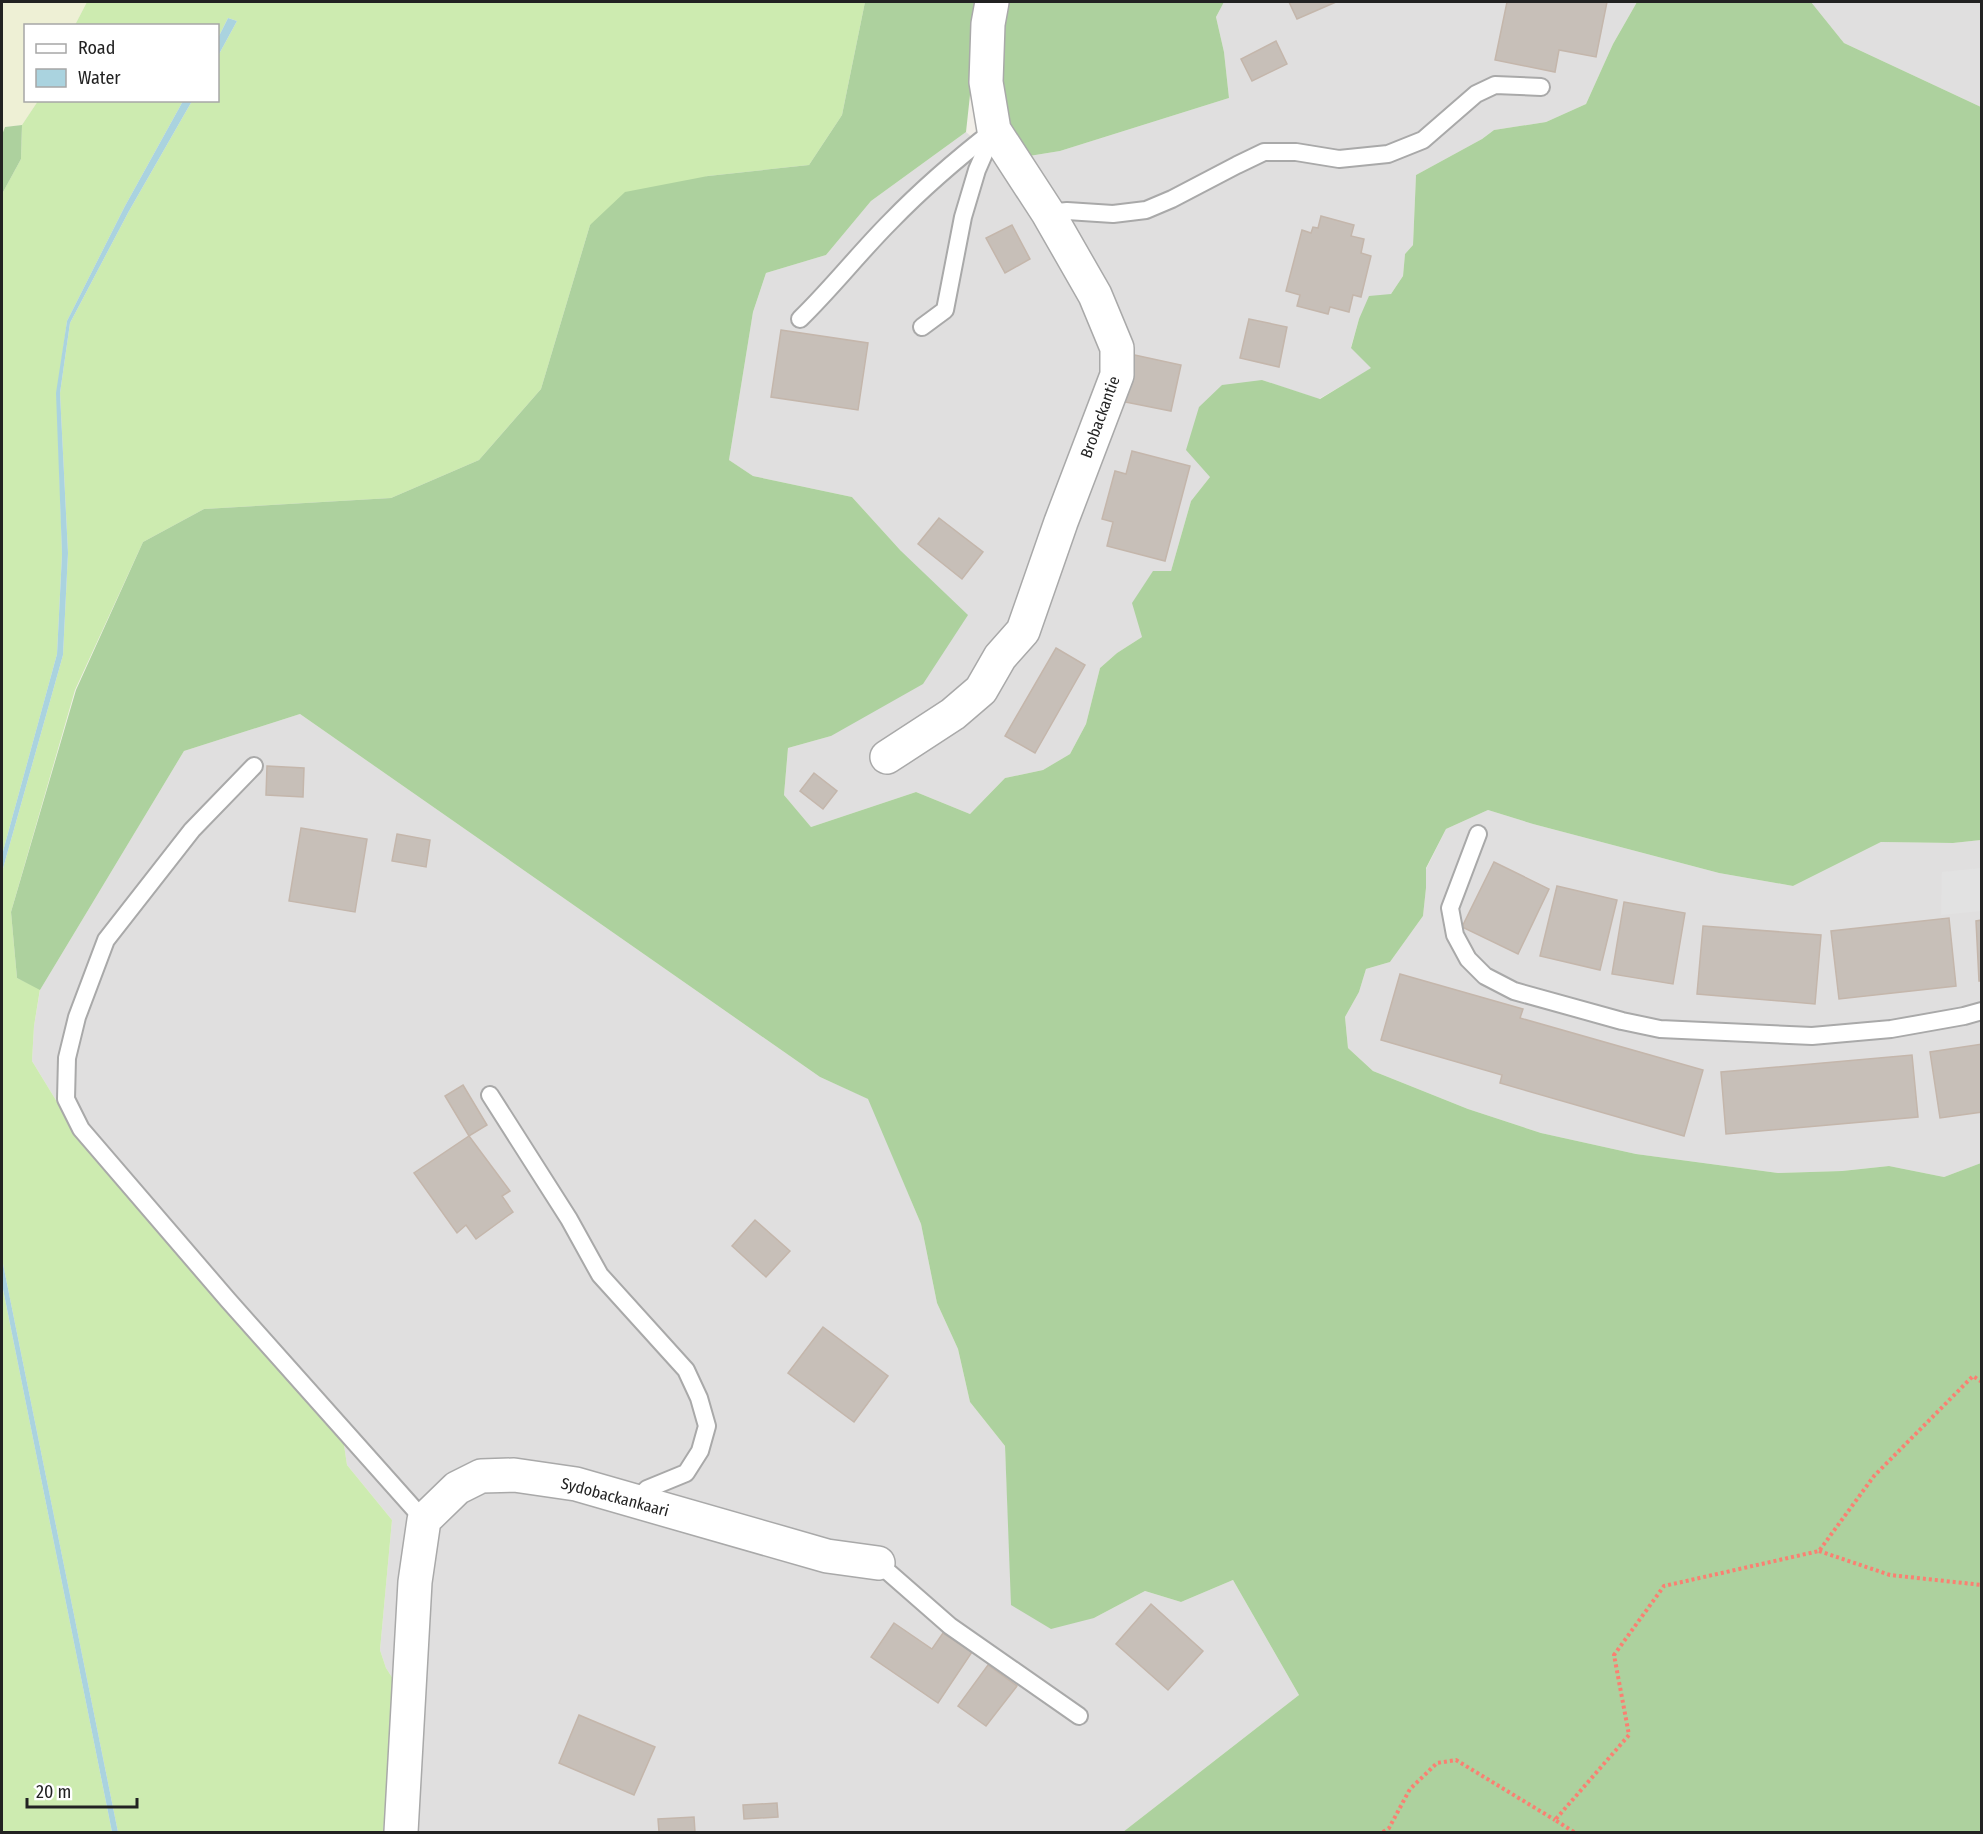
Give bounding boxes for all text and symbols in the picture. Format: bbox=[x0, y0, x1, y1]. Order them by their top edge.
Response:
legend bbox=[24, 24, 219, 102]
text: Road bbox=[78, 37, 115, 59]
text: Water bbox=[78, 67, 121, 89]
street label: Brobackantie bbox=[1076, 373, 1124, 461]
street label: Sydobackankaari bbox=[559, 1473, 671, 1521]
scale bar bbox=[27, 1771, 136, 1809]
text: 20 m bbox=[36, 1781, 71, 1803]

